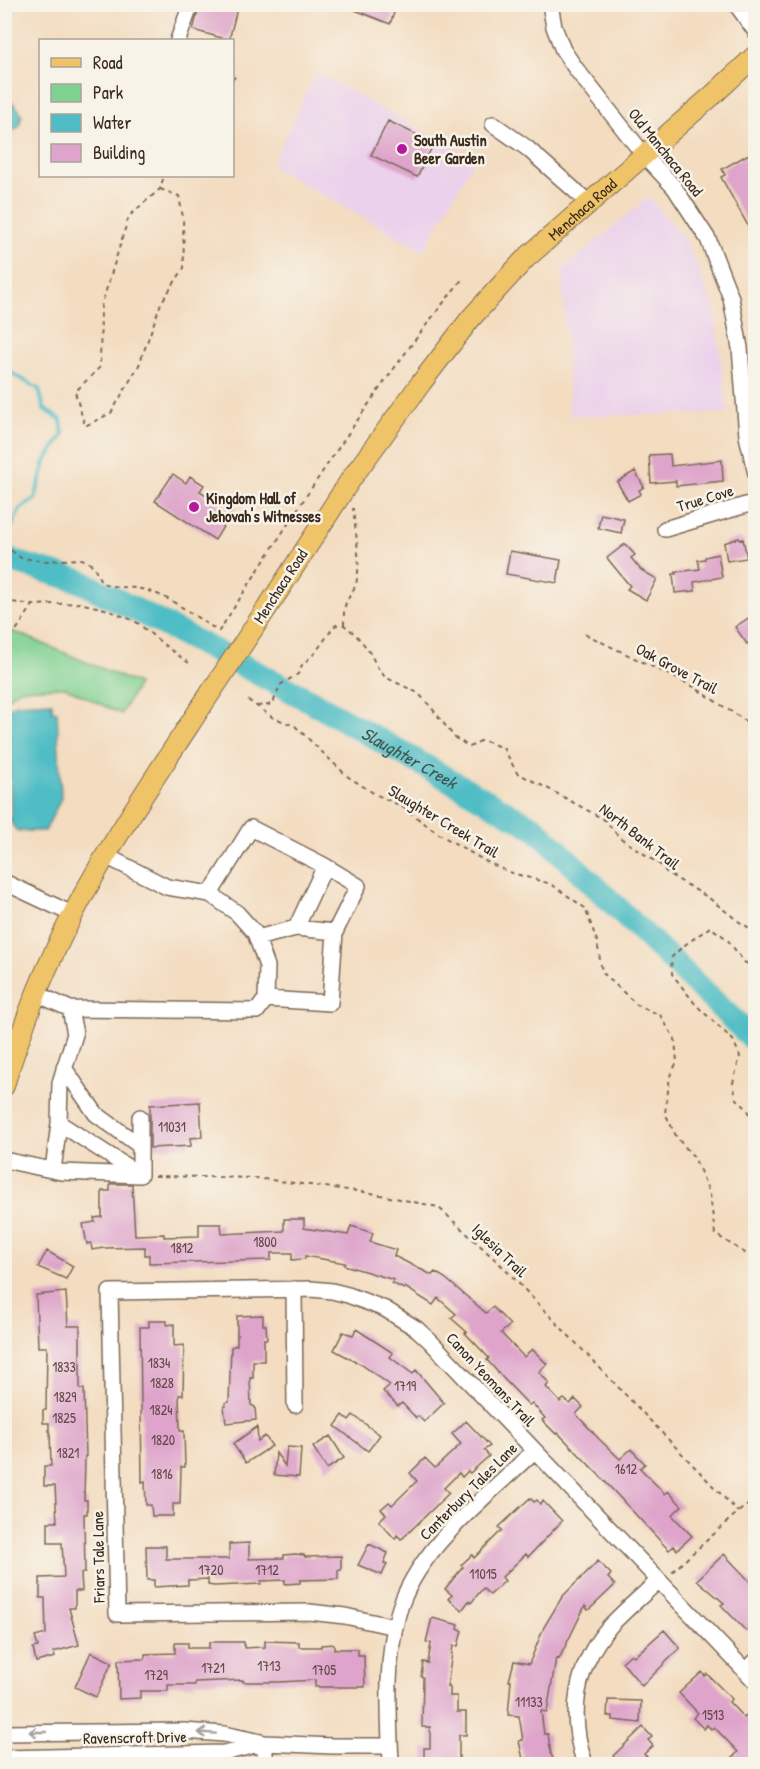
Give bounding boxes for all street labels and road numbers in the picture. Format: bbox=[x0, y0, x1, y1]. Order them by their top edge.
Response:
street label: Old Manchaca Road bbox=[624, 103, 708, 201]
street label: Menchaca Road bbox=[543, 173, 621, 245]
street label: True Cove bbox=[674, 479, 737, 517]
street label: Menchaca Road bbox=[248, 544, 312, 628]
street label: Oak Grove Trail bbox=[632, 637, 723, 699]
street label: Slaughter Creek Trail bbox=[385, 779, 504, 863]
street label: North Bank Trail bbox=[595, 798, 685, 875]
street label: Iglesia Trail bbox=[468, 1218, 533, 1282]
street label: Canon Yeomans Trail bbox=[442, 1327, 541, 1431]
street label: Canterbury Tales Lane bbox=[414, 1437, 522, 1545]
street label: Friars Tale Lane bbox=[86, 1510, 110, 1604]
street label: Ravenscroft Drive bbox=[83, 1725, 188, 1749]

